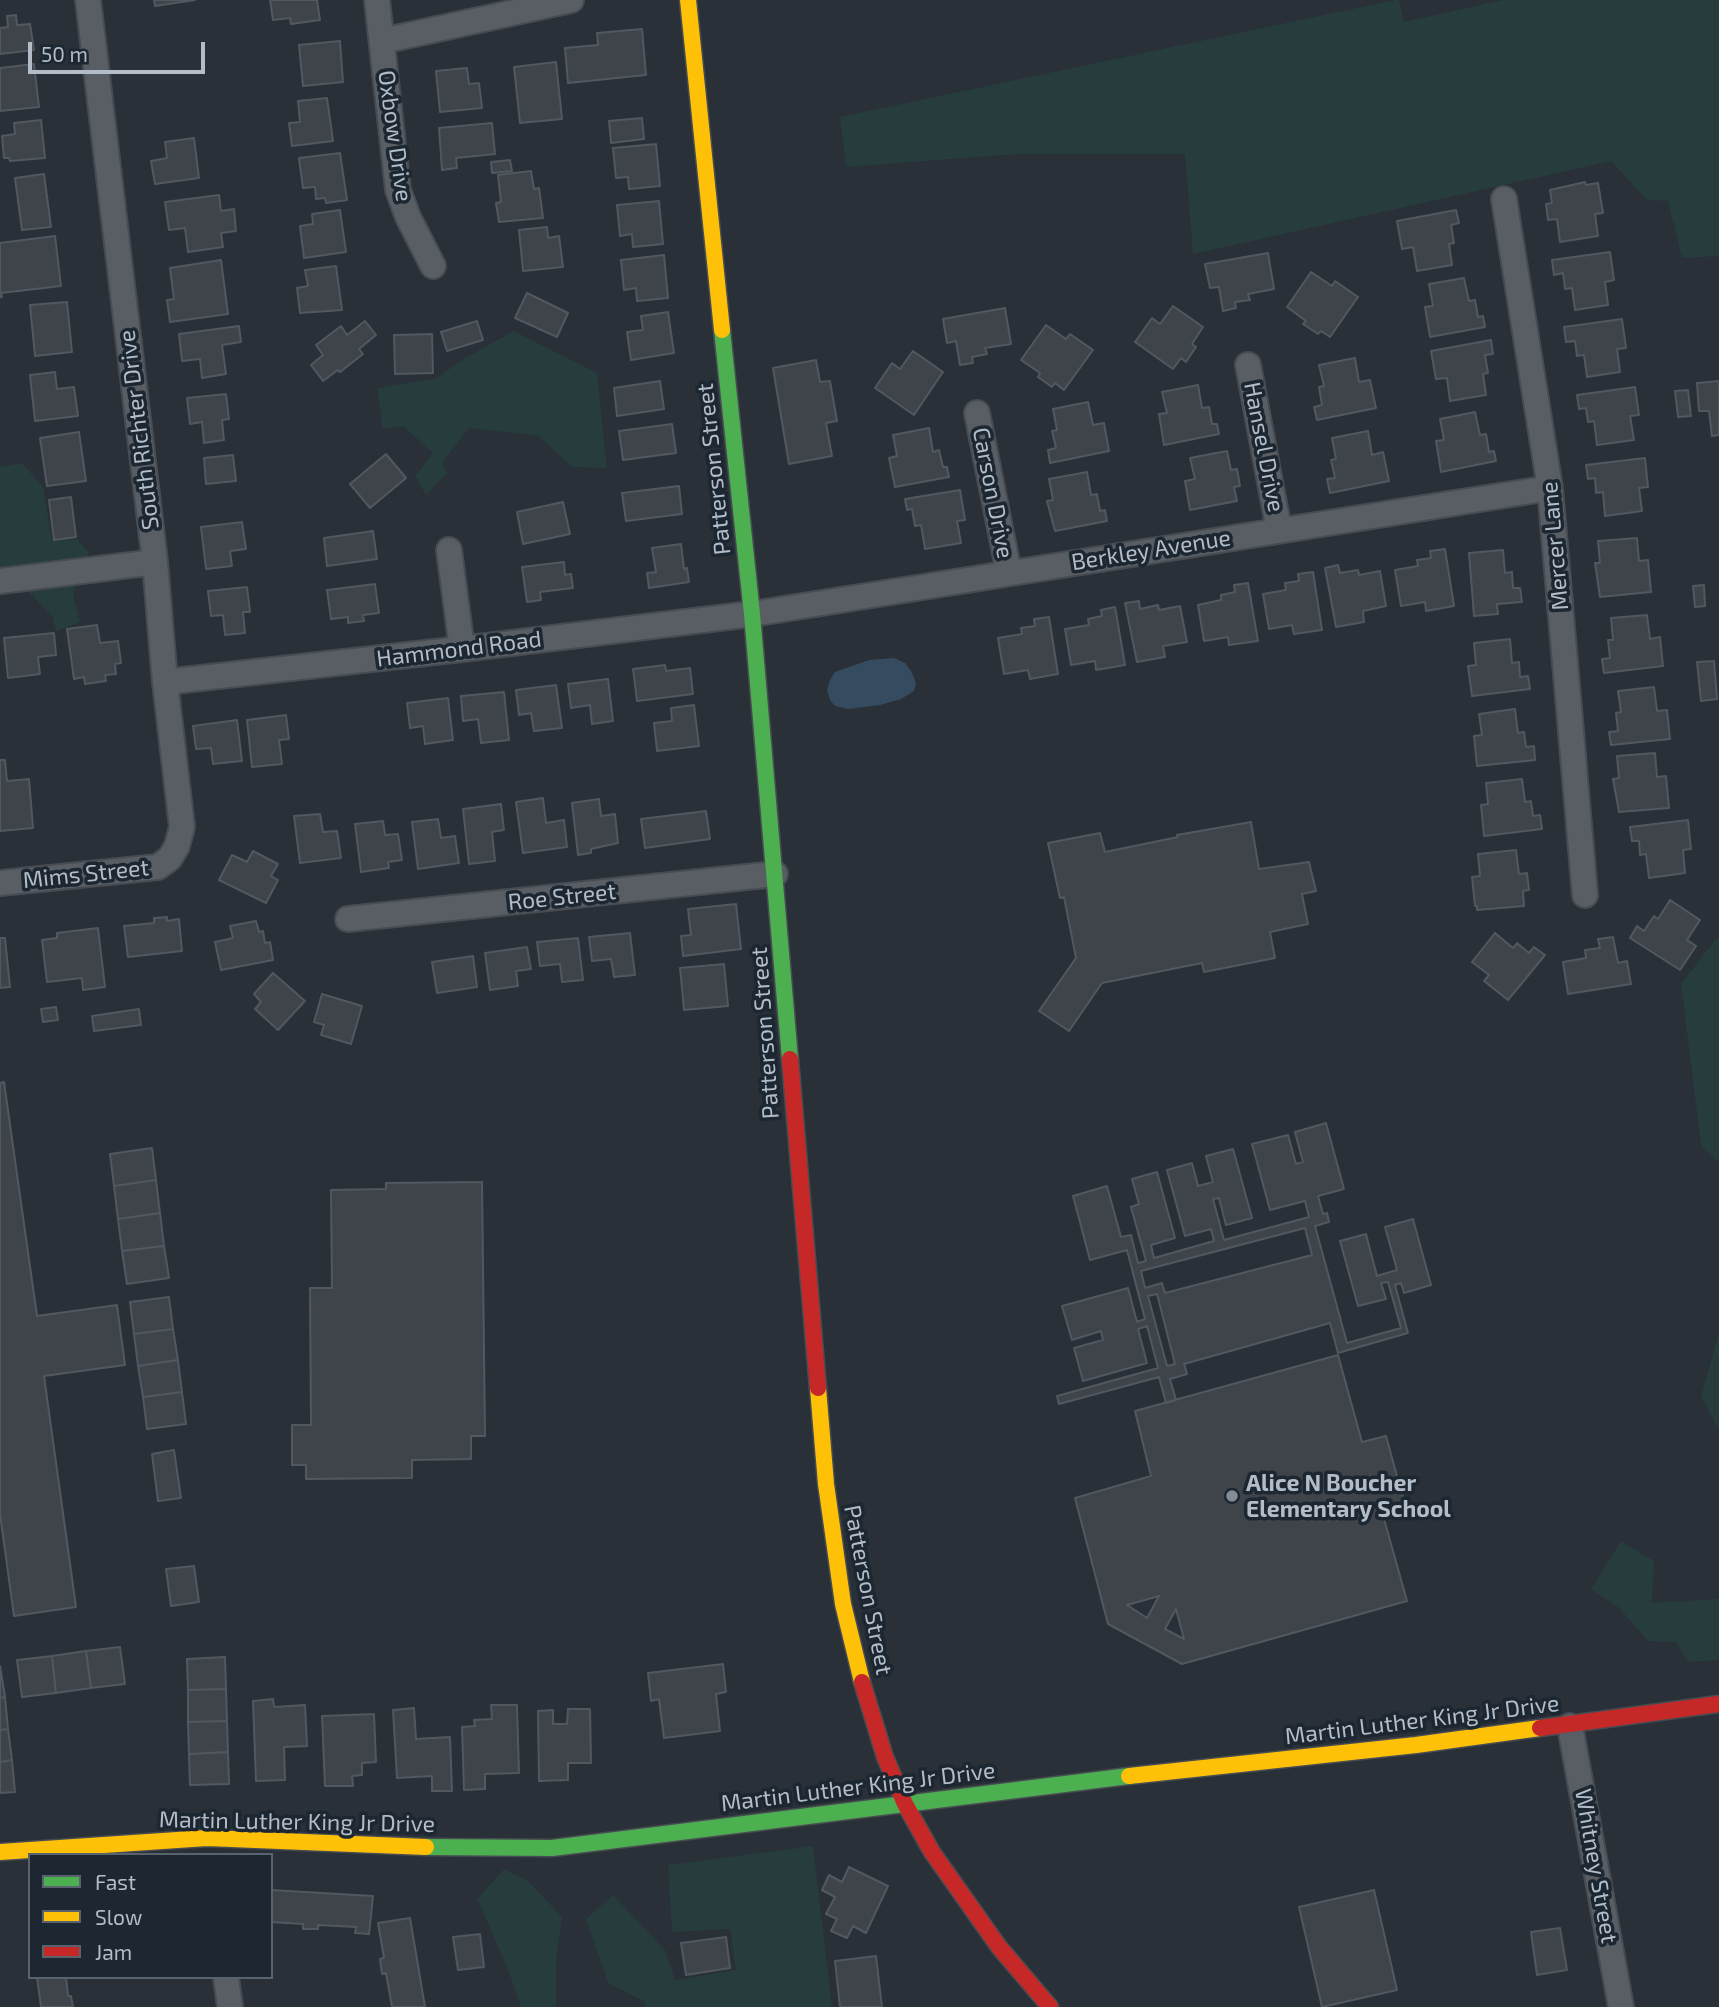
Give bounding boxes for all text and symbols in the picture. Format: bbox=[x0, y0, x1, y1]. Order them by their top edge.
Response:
scale bar bbox=[32, 28, 208, 72]
text: 50 m bbox=[41, 41, 88, 66]
street label: Oxbow Drive bbox=[372, 69, 418, 203]
street label: South Richter Drive bbox=[113, 329, 165, 531]
street label: Hansel Drive bbox=[1238, 380, 1290, 514]
street label: Patterson Street bbox=[691, 382, 737, 556]
street label: Carson Drive bbox=[967, 425, 1019, 561]
street label: Mercer Lane bbox=[1536, 480, 1574, 612]
street label: Berkley Avenue bbox=[1069, 524, 1233, 576]
street label: Hammond Road bbox=[375, 625, 543, 673]
street label: Mims Street bbox=[22, 854, 150, 894]
street label: Roe Street bbox=[507, 878, 617, 916]
street label: Patterson Street bbox=[745, 946, 785, 1120]
place label: Alice N Boucher Elementary School bbox=[1246, 1469, 1451, 1523]
marker: Alice N Boucher Elementary School bbox=[1224, 1488, 1240, 1504]
street label: Patterson Street bbox=[838, 1503, 898, 1677]
street label: Martin Luther King Jr Drive bbox=[1283, 1689, 1561, 1751]
street label: Martin Luther King Jr Drive bbox=[719, 1756, 997, 1818]
street label: Whitney Street bbox=[1569, 1787, 1623, 1945]
street label: Martin Luther King Jr Drive bbox=[159, 1806, 435, 1838]
legend bbox=[28, 1853, 273, 1979]
text: Fast bbox=[95, 1869, 136, 1894]
text: Slow bbox=[95, 1904, 142, 1929]
text: Jam bbox=[95, 1939, 132, 1964]

